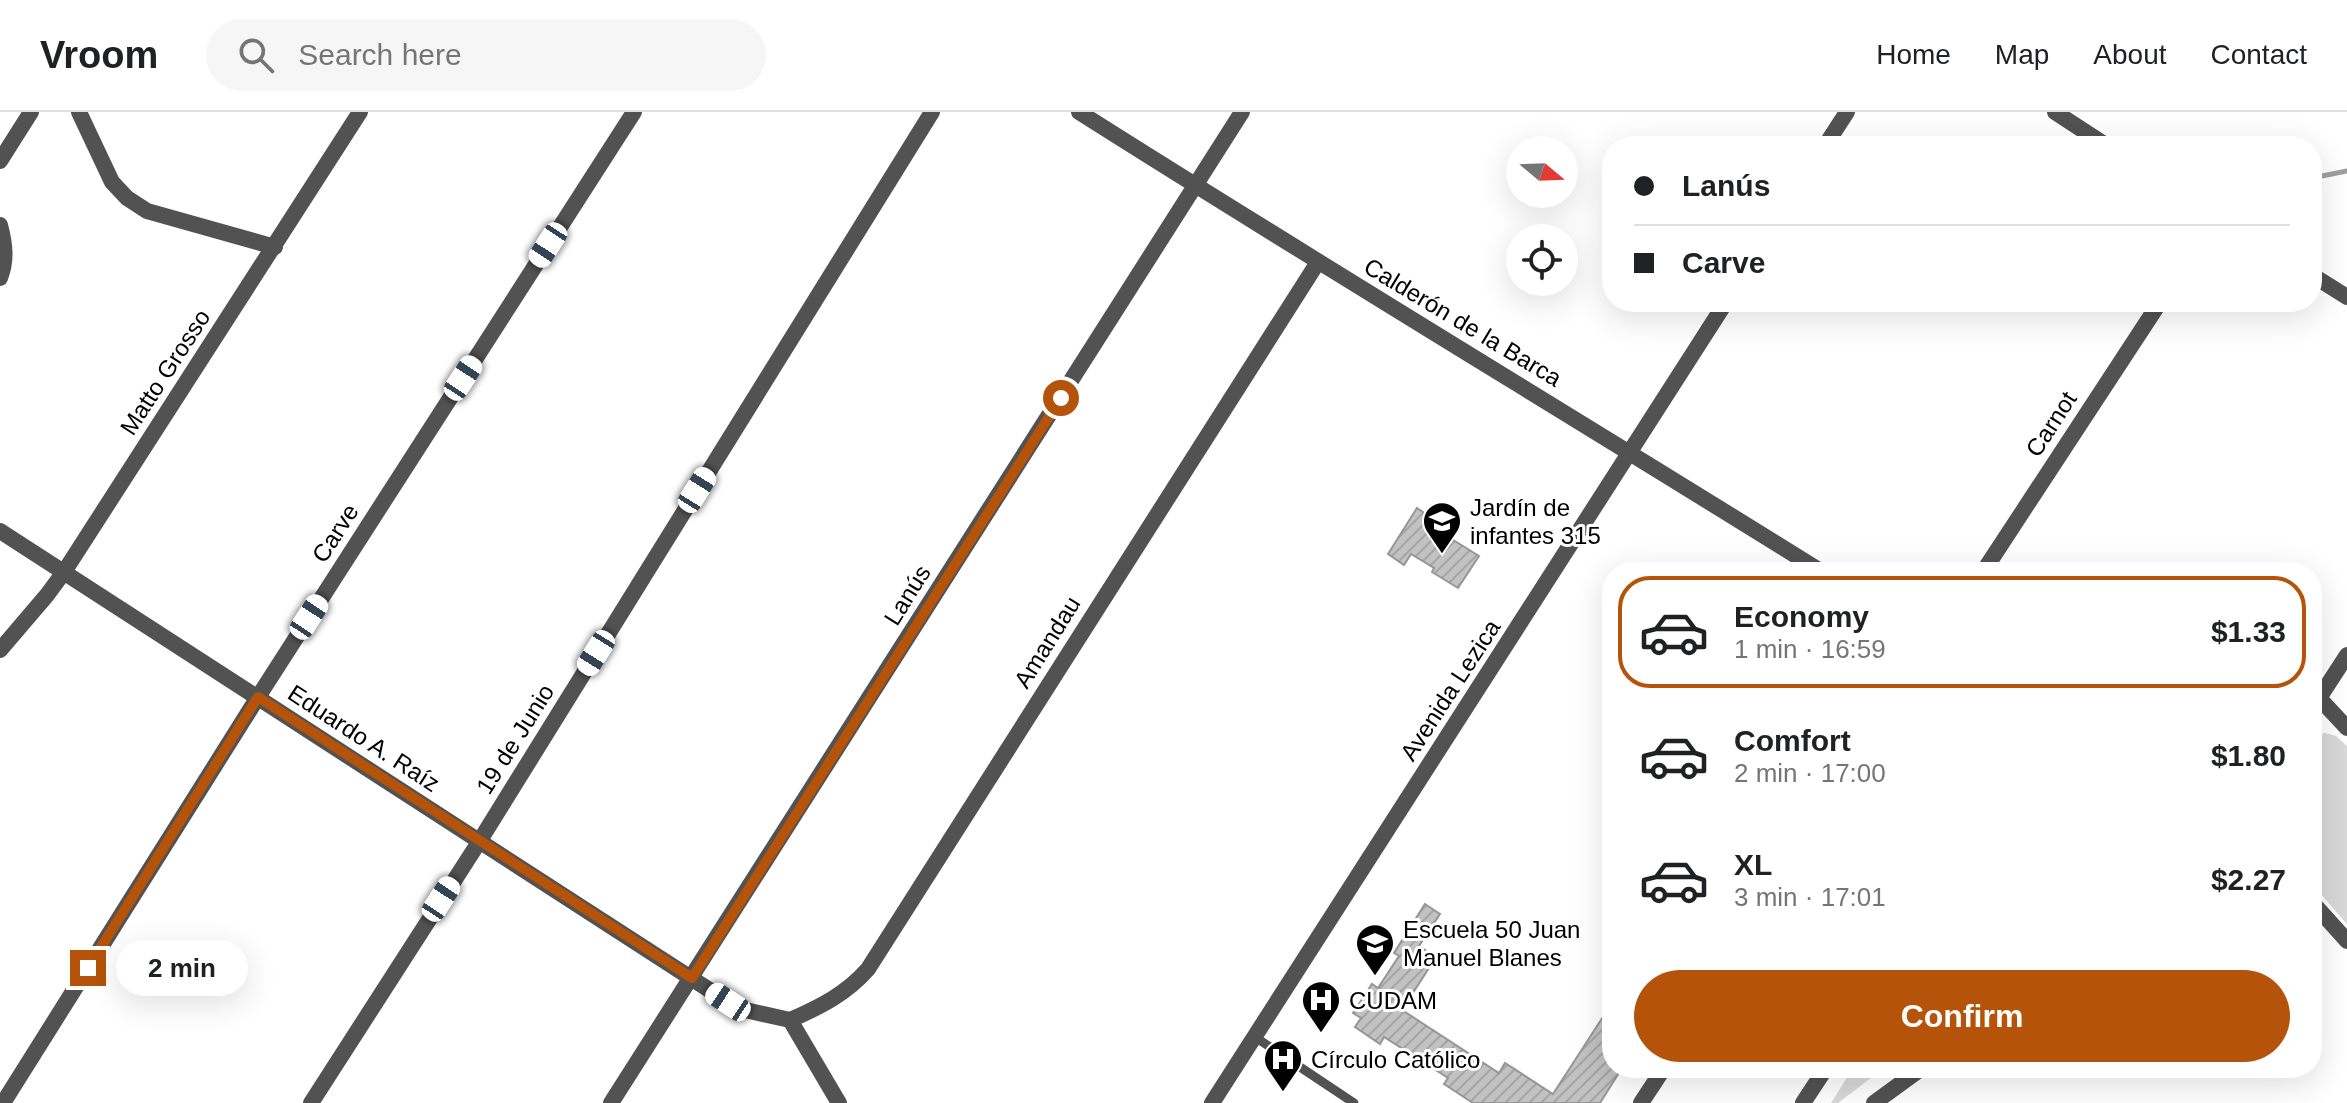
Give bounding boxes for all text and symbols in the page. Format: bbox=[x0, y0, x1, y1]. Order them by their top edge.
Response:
search box bbox=[206, 19, 766, 91]
icon: search bbox=[234, 33, 278, 77]
text: Vroom bbox=[40, 34, 158, 76]
text: Search here bbox=[298, 38, 462, 71]
text: Home bbox=[1876, 39, 1951, 70]
text: Map bbox=[1995, 39, 2049, 70]
text: About bbox=[2093, 39, 2167, 70]
text: Contact bbox=[2211, 39, 2307, 70]
north arrow bbox=[1506, 136, 1578, 208]
map controls bbox=[1506, 136, 1578, 296]
text: Lanús bbox=[1682, 169, 1770, 202]
car bbox=[525, 218, 571, 272]
button: locate bbox=[1506, 224, 1578, 296]
text: Carve bbox=[1682, 246, 1765, 279]
street label: Calderón de la Barca bbox=[1359, 252, 1567, 392]
street label: Matto Grosso bbox=[114, 304, 216, 440]
car bbox=[440, 351, 486, 405]
route start bbox=[1043, 380, 1079, 416]
street label: Carnot bbox=[2020, 386, 2082, 462]
car bbox=[674, 463, 720, 517]
place label: Jardín de infantes 315 bbox=[1470, 494, 1601, 549]
street label: Carve bbox=[306, 499, 364, 567]
school or university icon: Jardín de infantes 315 bbox=[1421, 500, 1463, 555]
street label: Lanús bbox=[878, 560, 936, 630]
car bbox=[286, 590, 332, 644]
street label: Amandau bbox=[1008, 591, 1086, 693]
icon: car bbox=[1638, 596, 1710, 668]
text: Economy bbox=[1734, 600, 1869, 633]
street label: Avenida Lezica bbox=[1394, 614, 1506, 765]
text: $1.33 bbox=[2211, 615, 2286, 648]
car bbox=[573, 626, 619, 680]
text: 1 min · 16:59 bbox=[1734, 634, 1886, 664]
street label: Eduardo A. Raíz bbox=[283, 679, 445, 797]
street label: 19 de Junio bbox=[471, 679, 559, 799]
icon: car bbox=[1638, 720, 1710, 792]
text: Comfort bbox=[1734, 724, 1851, 757]
text: $1.80 bbox=[2211, 739, 2286, 772]
text: 2 min · 17:00 bbox=[1734, 758, 1886, 788]
icon: car bbox=[1638, 844, 1710, 916]
text: XL bbox=[1734, 848, 1772, 881]
text: $2.27 bbox=[2211, 863, 2286, 896]
car bbox=[418, 872, 464, 926]
text: 3 min · 17:01 bbox=[1734, 882, 1886, 912]
place label: Escuela 50 Juan Manuel Blanes bbox=[1403, 916, 1580, 971]
school or university icon: Escuela 50 Juan Manuel Blanes bbox=[1354, 922, 1396, 977]
callout: 2 min bbox=[116, 940, 248, 996]
route end bbox=[70, 950, 106, 986]
text: 2 min bbox=[148, 953, 216, 983]
button: Confirm bbox=[1634, 970, 2290, 1062]
car bbox=[701, 979, 755, 1025]
hospital icon: CUDAM bbox=[1300, 979, 1342, 1034]
place label: CUDAM bbox=[1349, 987, 1437, 1014]
hospital icon: Círculo Católico bbox=[1262, 1038, 1304, 1093]
place label: Círculo Católico bbox=[1311, 1046, 1480, 1073]

